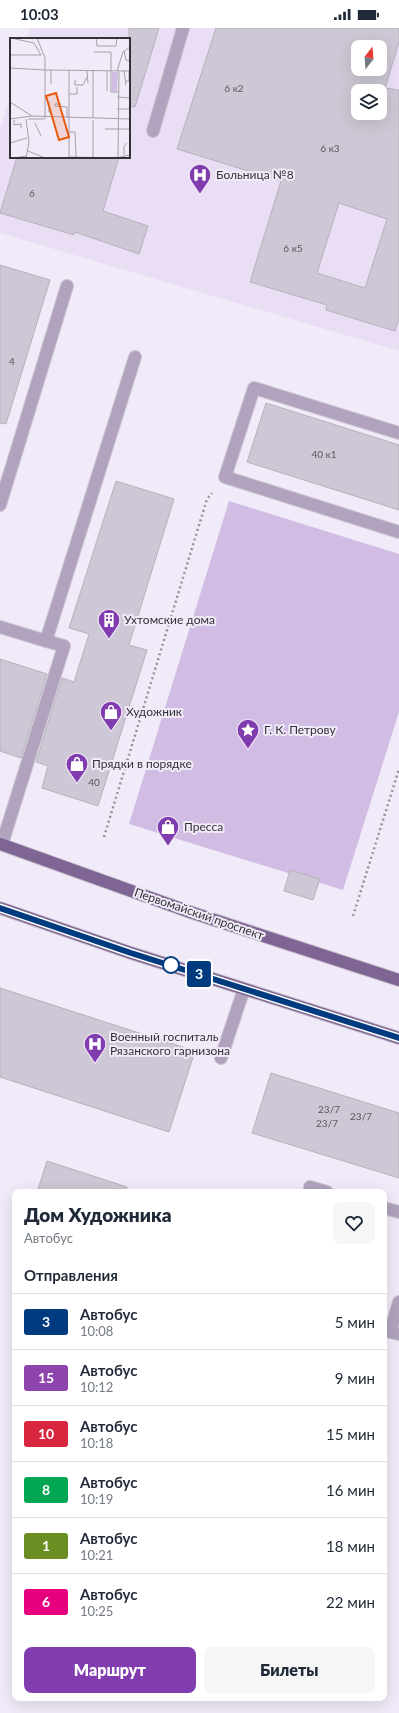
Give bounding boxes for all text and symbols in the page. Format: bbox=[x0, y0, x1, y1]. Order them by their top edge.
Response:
text: 10:03 bbox=[20, 5, 59, 23]
inset map bbox=[10, 38, 130, 158]
north arrow bbox=[351, 40, 387, 76]
map controls bbox=[351, 40, 387, 120]
house number: 6 к2 bbox=[224, 82, 244, 94]
button: layers bbox=[351, 84, 387, 120]
house number: 6 к3 bbox=[320, 142, 340, 154]
hospital icon: Больница №8 bbox=[187, 162, 213, 195]
place label: Больница №8 bbox=[216, 167, 294, 182]
house number: 6 bbox=[29, 187, 35, 199]
house number: 6 к5 bbox=[283, 242, 303, 254]
house number: 4 bbox=[9, 355, 15, 367]
house number: 40 к1 bbox=[311, 448, 337, 460]
building icon: Ухтомские дома bbox=[96, 607, 122, 640]
place label: Ухтомские дома bbox=[124, 612, 215, 627]
shop icon: Художник bbox=[98, 699, 124, 732]
place label: Художник bbox=[126, 704, 183, 719]
place icon: Г. К. Петрову bbox=[235, 717, 261, 750]
place label: Г. К. Петрову bbox=[264, 722, 336, 737]
shop icon: Прядки в порядке bbox=[64, 751, 90, 784]
place label: Прядки в порядке bbox=[92, 756, 192, 771]
house number: 40 bbox=[88, 776, 100, 788]
shop icon: Пресса bbox=[155, 814, 181, 847]
place label: Пресса bbox=[184, 819, 223, 834]
street label: Первомайский проспект bbox=[132, 884, 266, 943]
unlabelled marker bbox=[162, 956, 180, 974]
line badge: 3 bbox=[186, 961, 212, 987]
text: 3 bbox=[195, 965, 203, 982]
place label: Военный госпиталь Рязанского гарнизона bbox=[110, 1029, 230, 1058]
hospital icon: Военный госпиталь Рязанского гарнизона bbox=[82, 1031, 108, 1064]
house number: 23/7 bbox=[318, 1103, 340, 1115]
house number: 23/7 bbox=[350, 1110, 372, 1122]
house number: 23/7 bbox=[316, 1117, 338, 1129]
button: heart bbox=[333, 1202, 375, 1244]
text: Дом Художника bbox=[24, 1203, 172, 1226]
text: Автобус bbox=[24, 1230, 73, 1246]
text: Отправления bbox=[24, 1266, 118, 1284]
text: Автобус bbox=[80, 1305, 137, 1323]
text: 3 bbox=[42, 1313, 50, 1330]
text: 5 мин bbox=[335, 1313, 375, 1331]
text: 10:08 bbox=[80, 1323, 113, 1339]
text: Автобус bbox=[80, 1361, 137, 1379]
text: 15 bbox=[38, 1369, 54, 1386]
text: 9 мин bbox=[335, 1369, 375, 1387]
text: 10:12 bbox=[80, 1379, 113, 1395]
text: Автобус bbox=[80, 1417, 137, 1435]
text: 10 bbox=[38, 1425, 54, 1442]
text: 15 мин bbox=[326, 1425, 375, 1443]
text: 10:18 bbox=[80, 1435, 113, 1451]
text: Автобус bbox=[80, 1473, 137, 1491]
text: 8 bbox=[42, 1481, 50, 1498]
text: 16 мин bbox=[326, 1481, 375, 1499]
text: 10:19 bbox=[80, 1491, 113, 1507]
text: Автобус bbox=[80, 1529, 137, 1547]
text: 1 bbox=[42, 1537, 50, 1554]
text: 18 мин bbox=[326, 1537, 375, 1555]
text: 10:21 bbox=[80, 1547, 113, 1563]
text: Автобус bbox=[80, 1585, 137, 1603]
text: 6 bbox=[42, 1593, 50, 1610]
text: 22 мин bbox=[326, 1593, 375, 1611]
text: 10:25 bbox=[80, 1603, 113, 1619]
button: Маршрут bbox=[24, 1647, 196, 1693]
button: Билеты bbox=[204, 1647, 375, 1693]

